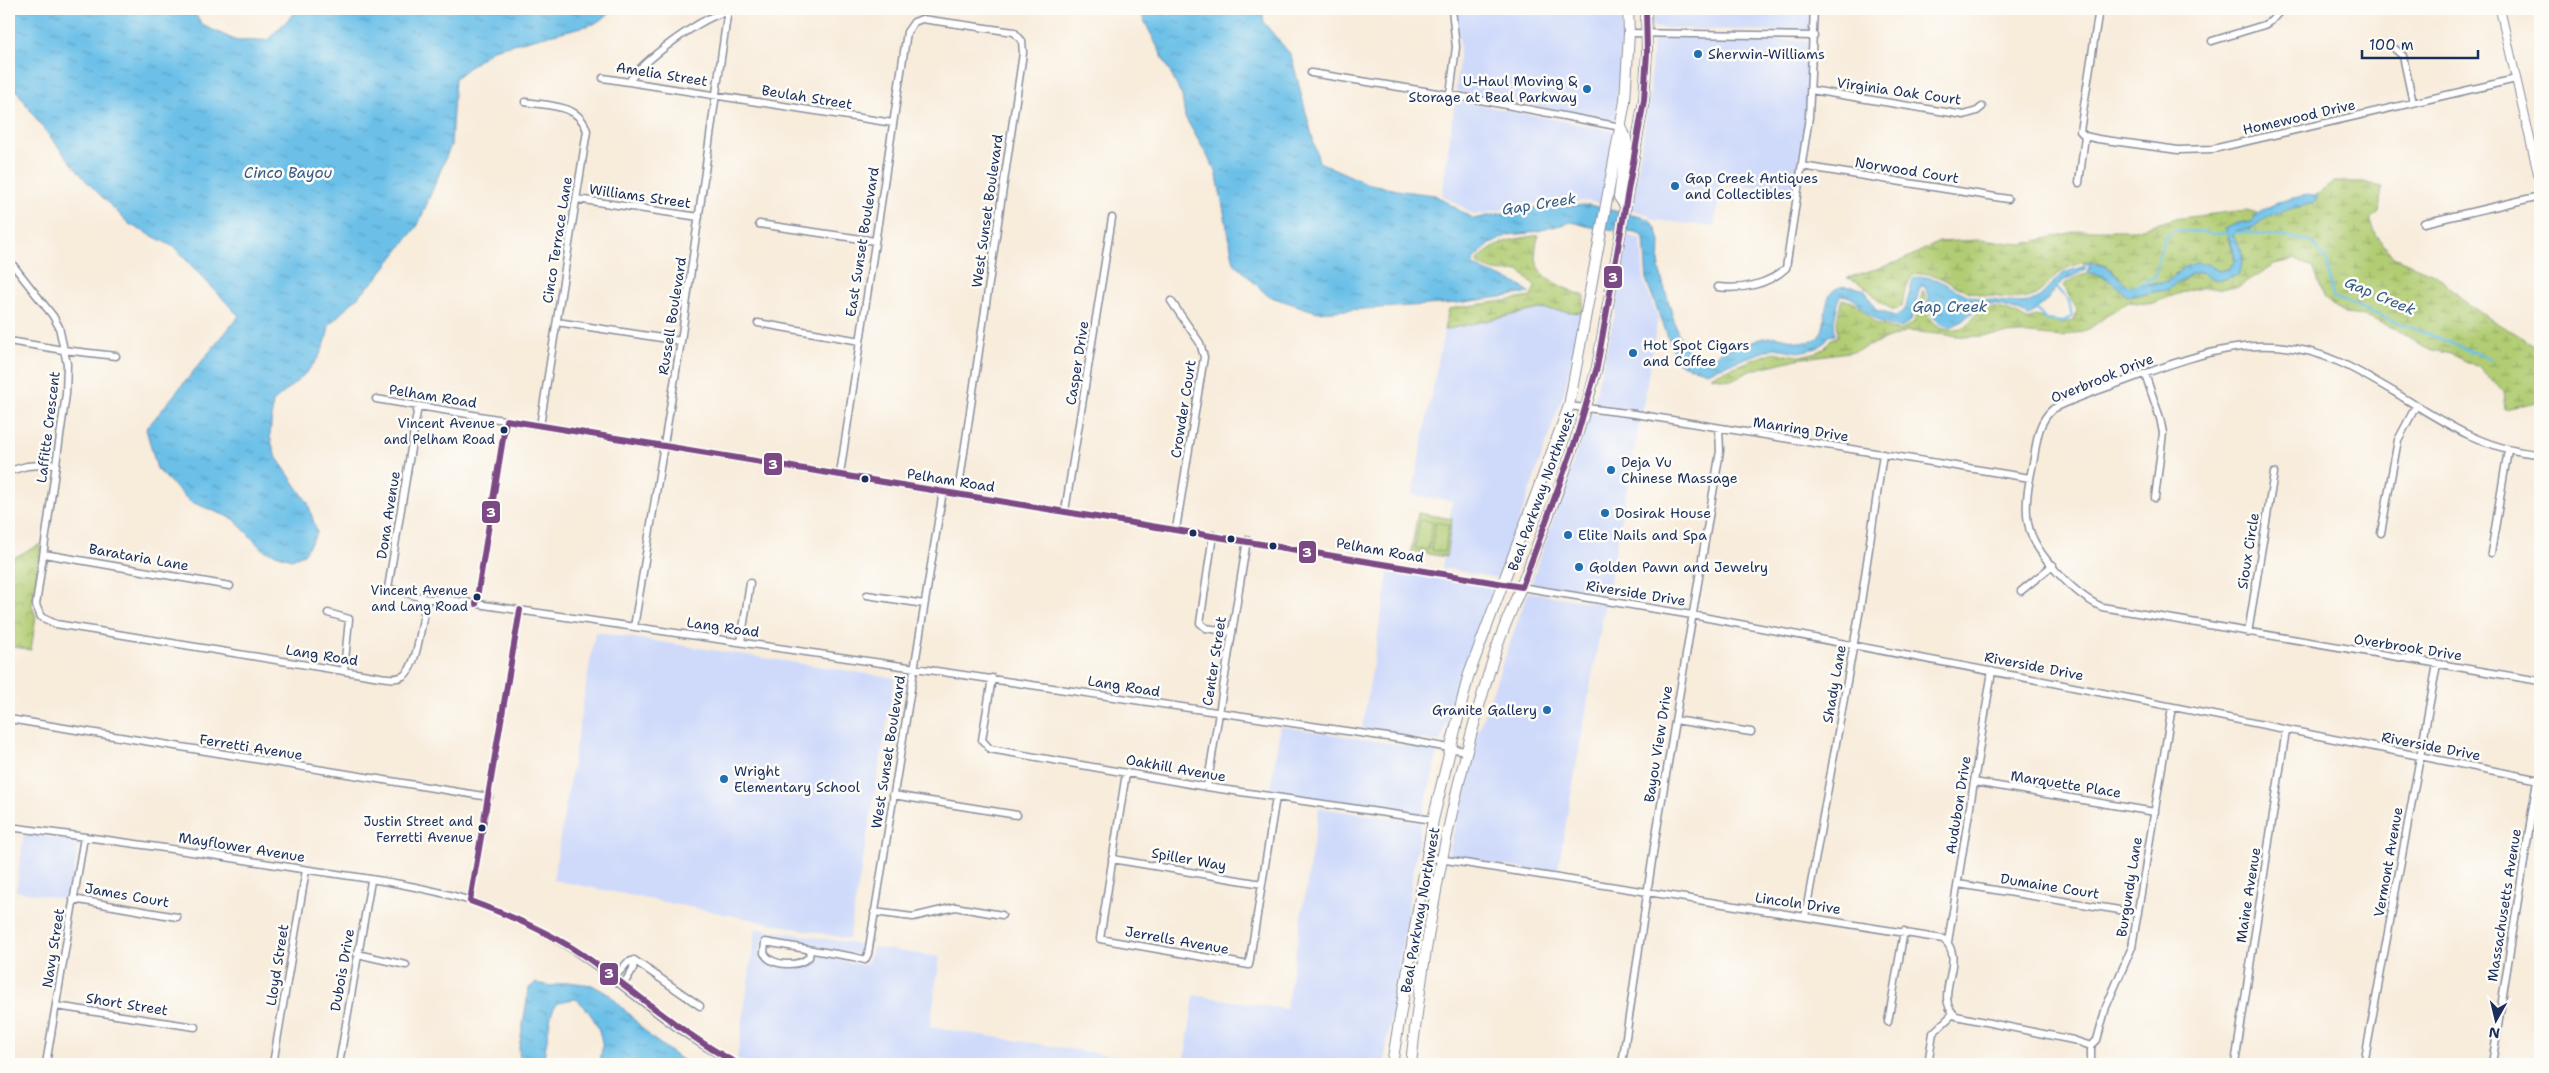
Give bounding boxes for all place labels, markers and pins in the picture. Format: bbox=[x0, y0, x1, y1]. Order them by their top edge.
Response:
place label: Sherwin-Williams bbox=[1708, 45, 1825, 63]
marker: Sherwin-Williams bbox=[1692, 48, 1704, 60]
place label: U-Haul Moving & Storage at Beal Parkway bbox=[1408, 72, 1577, 106]
marker: U-Haul Moving & Storage at Beal Parkway bbox=[1581, 83, 1593, 95]
place label: Gap Creek Antiques and Collectibles bbox=[1685, 169, 1818, 203]
marker: Gap Creek Antiques and Collectibles bbox=[1669, 180, 1681, 192]
place label: Hot Spot Cigars and Coffee bbox=[1643, 336, 1749, 370]
marker: Hot Spot Cigars and Coffee bbox=[1627, 347, 1639, 359]
place label: Vincent Avenue and Pelham Road bbox=[384, 415, 495, 448]
marker: Vincent Avenue and Pelham Road bbox=[499, 425, 509, 435]
place label: Deja Vu Chinese Massage bbox=[1621, 453, 1738, 487]
marker: Deja Vu Chinese Massage bbox=[1605, 464, 1617, 476]
unlabelled marker bbox=[860, 474, 870, 484]
place label: Dosirak House bbox=[1615, 504, 1711, 522]
marker: Dosirak House bbox=[1599, 507, 1611, 519]
place label: Elite Nails and Spa bbox=[1578, 526, 1707, 544]
unlabelled marker bbox=[1188, 528, 1198, 538]
marker: Elite Nails and Spa bbox=[1562, 529, 1574, 541]
unlabelled marker bbox=[1226, 534, 1236, 544]
unlabelled marker bbox=[1268, 541, 1278, 551]
place label: Golden Pawn and Jewelry bbox=[1589, 558, 1768, 576]
marker: Golden Pawn and Jewelry bbox=[1573, 561, 1585, 573]
place label: Vincent Avenue and Lang Road bbox=[370, 582, 468, 615]
marker: Vincent Avenue and Lang Road bbox=[472, 592, 482, 602]
place label: Granite Gallery bbox=[1432, 701, 1537, 719]
marker: Granite Gallery bbox=[1541, 704, 1553, 716]
place label: Wright Elementary School bbox=[734, 762, 861, 796]
marker: Wright Elementary School bbox=[718, 773, 730, 785]
place label: Justin Street and Ferretti Avenue bbox=[364, 813, 473, 846]
marker: Justin Street and Ferretti Avenue bbox=[477, 823, 487, 833]

